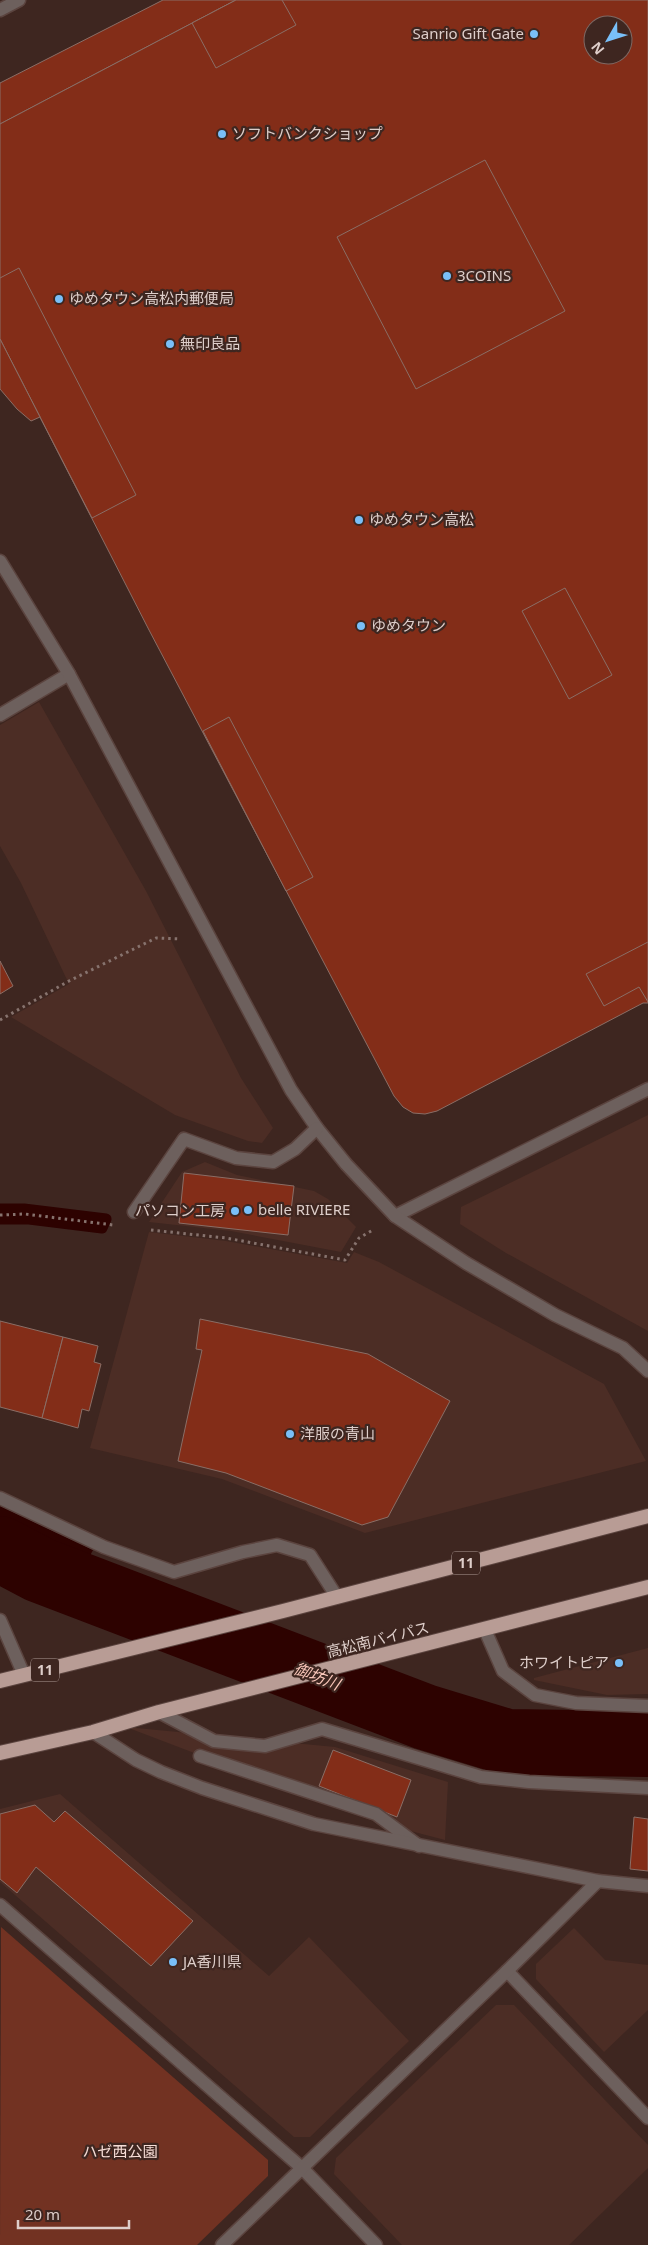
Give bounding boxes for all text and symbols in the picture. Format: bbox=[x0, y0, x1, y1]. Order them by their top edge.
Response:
north arrow bbox=[583, 15, 633, 65]
place label: Sanrio Gift Gate bbox=[413, 23, 524, 43]
marker: Sanrio Gift Gate bbox=[528, 28, 540, 40]
text: N bbox=[587, 38, 608, 59]
place label: ソフトバンクショップ bbox=[232, 123, 383, 143]
marker: ソフトバンクショップ bbox=[216, 128, 228, 140]
place label: 3COINS bbox=[457, 265, 511, 285]
marker: 3COINS bbox=[441, 270, 453, 282]
place label: ゆめタウン高松内郵便局 bbox=[69, 288, 234, 308]
marker: ゆめタウン高松内郵便局 bbox=[53, 293, 65, 305]
place label: 無印良品 bbox=[180, 333, 240, 353]
marker: 無印良品 bbox=[164, 338, 176, 350]
place label: ゆめタウン高松 bbox=[369, 509, 474, 529]
marker: ゆめタウン高松 bbox=[353, 514, 365, 526]
place label: ゆめタウン bbox=[371, 615, 446, 635]
marker: ゆめタウン bbox=[355, 620, 367, 632]
place label: belle RIVIERE bbox=[258, 1199, 350, 1219]
place label: パソコン工房 bbox=[135, 1200, 225, 1220]
marker: belle RIVIERE bbox=[242, 1204, 254, 1216]
marker: パソコン工房 bbox=[229, 1205, 241, 1217]
place label: 洋服の青山 bbox=[300, 1423, 375, 1443]
marker: 洋服の青山 bbox=[284, 1428, 296, 1440]
road number: 11 bbox=[452, 1552, 480, 1575]
street label: 高松南バイパス bbox=[325, 1617, 431, 1661]
place label: ホワイトピア bbox=[519, 1652, 609, 1672]
water label: 御坊川 bbox=[291, 1657, 345, 1696]
marker: ホワイトピア bbox=[613, 1657, 625, 1669]
road number: 11 bbox=[31, 1658, 59, 1682]
place label: JA香川県 bbox=[181, 1951, 242, 1971]
marker: JA香川県 bbox=[167, 1956, 179, 1968]
park label: ハゼ西公園 bbox=[82, 2141, 158, 2161]
scale bar bbox=[18, 2198, 129, 2230]
text: 20 m bbox=[25, 2204, 60, 2224]

